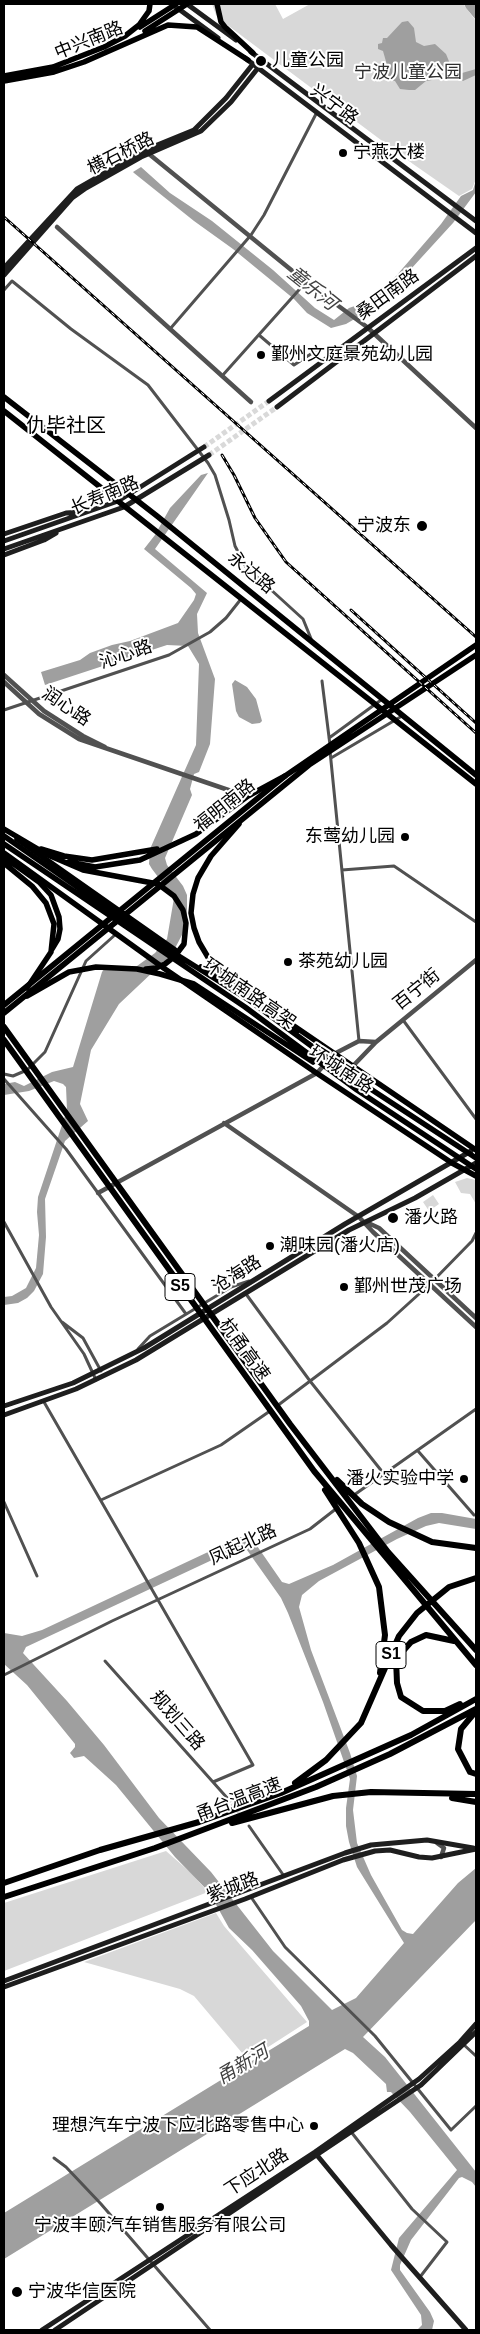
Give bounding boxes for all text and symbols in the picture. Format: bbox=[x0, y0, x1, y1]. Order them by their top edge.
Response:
street label: 中兴南路 bbox=[52, 18, 126, 64]
place label: 儿童公园 bbox=[272, 50, 344, 72]
marker: 儿童公园 bbox=[254, 54, 268, 68]
park label: 宁波儿童公园 bbox=[354, 62, 462, 84]
street label: 兴宁路 bbox=[306, 80, 362, 130]
street label: 横石桥路 bbox=[84, 128, 158, 180]
place label: 宁燕大楼 bbox=[353, 142, 425, 164]
marker: 宁燕大楼 bbox=[337, 147, 349, 159]
water label: 童乐河 bbox=[283, 262, 341, 316]
street label: 桑田南路 bbox=[353, 265, 423, 325]
place label: 鄞州文庭景苑幼儿园 bbox=[271, 344, 433, 366]
marker: 鄞州文庭景苑幼儿园 bbox=[255, 349, 267, 361]
district label: 仇毕社区 bbox=[26, 414, 106, 438]
street label: 长寿南路 bbox=[68, 472, 142, 520]
place label: 宁波东 bbox=[357, 515, 411, 537]
marker: 宁波东 bbox=[415, 519, 429, 533]
street label: 永达路 bbox=[223, 547, 279, 599]
street label: 沁心路 bbox=[97, 636, 155, 674]
street label: 润心路 bbox=[38, 683, 94, 731]
street label: 福明南路 bbox=[190, 775, 260, 837]
place label: 东莺幼儿园 bbox=[305, 826, 395, 848]
marker: 东莺幼儿园 bbox=[399, 831, 411, 843]
place label: 茶苑幼儿园 bbox=[298, 951, 388, 973]
street label: 环城南路高架 bbox=[199, 954, 299, 1034]
marker: 茶苑幼儿园 bbox=[282, 956, 294, 968]
street label: 百宁街 bbox=[389, 965, 445, 1015]
street label: 环城南路 bbox=[305, 1041, 377, 1099]
place label: 潘火路 bbox=[404, 1207, 458, 1229]
marker: 潘火路 bbox=[386, 1211, 400, 1225]
place label: 潮味园(潘火店) bbox=[280, 1235, 400, 1257]
marker: 潮味园(潘火店) bbox=[264, 1240, 276, 1252]
street label: 沧海路 bbox=[208, 1251, 266, 1299]
road number: S5 bbox=[165, 1274, 195, 1300]
place label: 鄞州世茂广场 bbox=[354, 1276, 462, 1298]
marker: 鄞州世茂广场 bbox=[338, 1281, 350, 1293]
street label: 杭甬高速 bbox=[214, 1315, 274, 1385]
place label: 潘火实验中学 bbox=[346, 1468, 454, 1490]
marker: 潘火实验中学 bbox=[458, 1473, 470, 1485]
street label: 凤起北路 bbox=[206, 1520, 280, 1570]
road number: S1 bbox=[376, 1642, 406, 1668]
street label: 规划三路 bbox=[145, 1687, 209, 1755]
street label: 甬台温高速 bbox=[193, 1774, 285, 1826]
street label: 紫城路 bbox=[204, 1868, 262, 1908]
water label: 甬新河 bbox=[213, 2041, 273, 2089]
place label: 理想汽车宁波下应北路零售中心 bbox=[52, 2115, 304, 2137]
marker: 理想汽车宁波下应北路零售中心 bbox=[308, 2120, 320, 2132]
street label: 下应北路 bbox=[221, 2144, 293, 2202]
marker: 宁波丰颐汽车销售服务有限公司 bbox=[154, 2201, 166, 2213]
place label: 宁波丰颐汽车销售服务有限公司 bbox=[34, 2215, 286, 2237]
place label: 宁波华信医院 bbox=[28, 2281, 136, 2303]
marker: 宁波华信医院 bbox=[10, 2285, 24, 2299]

